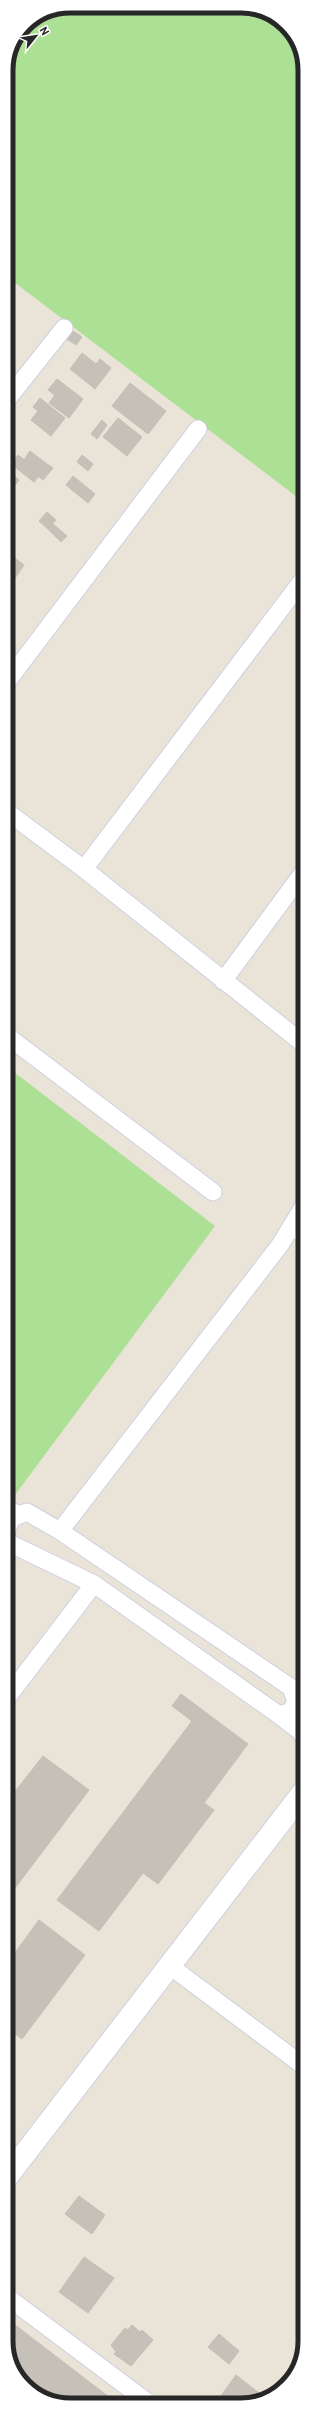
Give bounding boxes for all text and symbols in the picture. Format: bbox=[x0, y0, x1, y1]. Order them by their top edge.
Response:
north arrow bbox=[16, 16, 56, 56]
text: N bbox=[38, 24, 53, 37]

